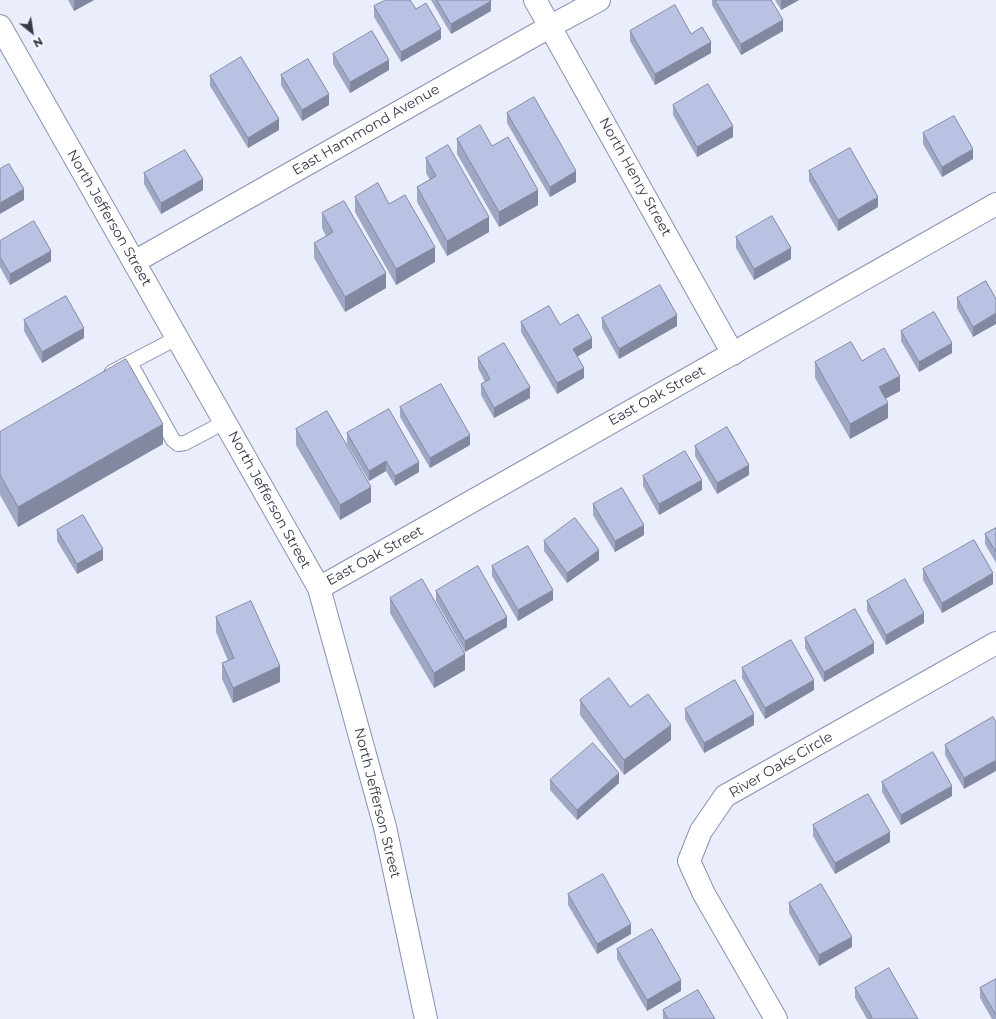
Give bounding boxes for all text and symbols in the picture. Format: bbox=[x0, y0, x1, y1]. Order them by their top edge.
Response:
north arrow bbox=[12, 12, 52, 52]
text: N bbox=[31, 34, 45, 51]
street label: East Hammond Avenue bbox=[289, 81, 443, 179]
street label: North Henry Street bbox=[595, 115, 675, 239]
street label: North Jefferson Street bbox=[63, 147, 155, 289]
street label: East Oak Street bbox=[606, 362, 708, 430]
street label: North Jefferson Street bbox=[224, 428, 314, 572]
street label: East Oak Street bbox=[324, 522, 426, 590]
street label: North Jefferson Street bbox=[350, 726, 404, 880]
street label: River Oaks Circle bbox=[726, 729, 836, 801]

